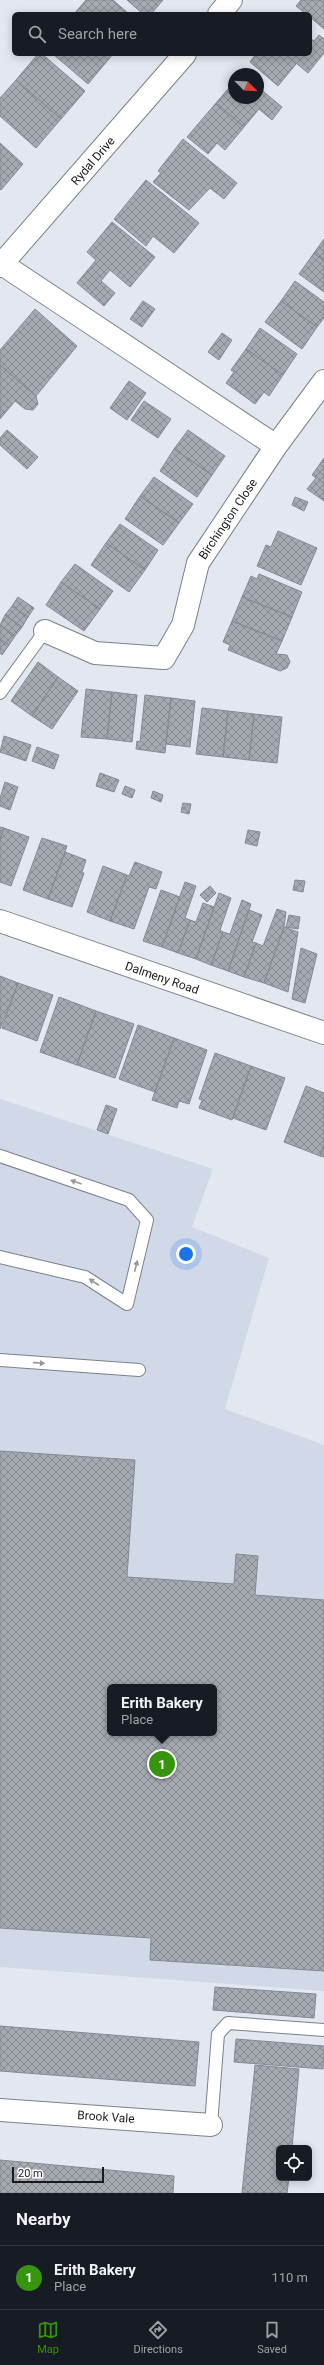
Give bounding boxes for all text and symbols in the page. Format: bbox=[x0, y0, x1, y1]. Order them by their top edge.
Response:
search box bbox=[12, 12, 312, 56]
icon: search bbox=[26, 23, 48, 45]
text: Search here bbox=[58, 25, 137, 43]
north arrow bbox=[228, 68, 264, 104]
street label: Rydal Drive bbox=[68, 134, 118, 188]
street label: Birchington Close bbox=[196, 476, 260, 562]
street label: Dalmeny Road bbox=[123, 959, 201, 997]
one-way arrow bbox=[70, 1179, 82, 1185]
your location bbox=[176, 1244, 196, 1264]
one-way arrow bbox=[133, 1259, 139, 1271]
one-way arrow bbox=[88, 1279, 100, 1286]
one-way arrow bbox=[33, 1359, 45, 1366]
popup bbox=[107, 1684, 217, 1736]
text: Erith Bakery bbox=[121, 1694, 203, 1712]
text: Place bbox=[121, 1712, 153, 1727]
pin: 1 bbox=[149, 1749, 175, 1779]
street label: Brook Vale bbox=[77, 2108, 135, 2126]
map controls bbox=[276, 2145, 312, 2181]
button: locate bbox=[276, 2145, 312, 2181]
scale bar bbox=[12, 2165, 104, 2184]
text: 20 m bbox=[18, 2167, 43, 2180]
text: Nearby bbox=[16, 2209, 71, 2229]
text: Erith Bakery bbox=[54, 2261, 136, 2279]
text: 1 bbox=[25, 2270, 33, 2285]
text: 110 m bbox=[271, 2270, 308, 2285]
text: Place bbox=[54, 2279, 86, 2294]
tab: Map bbox=[37, 2319, 59, 2356]
tab: Directions bbox=[133, 2319, 183, 2356]
tab: Saved bbox=[257, 2319, 287, 2356]

